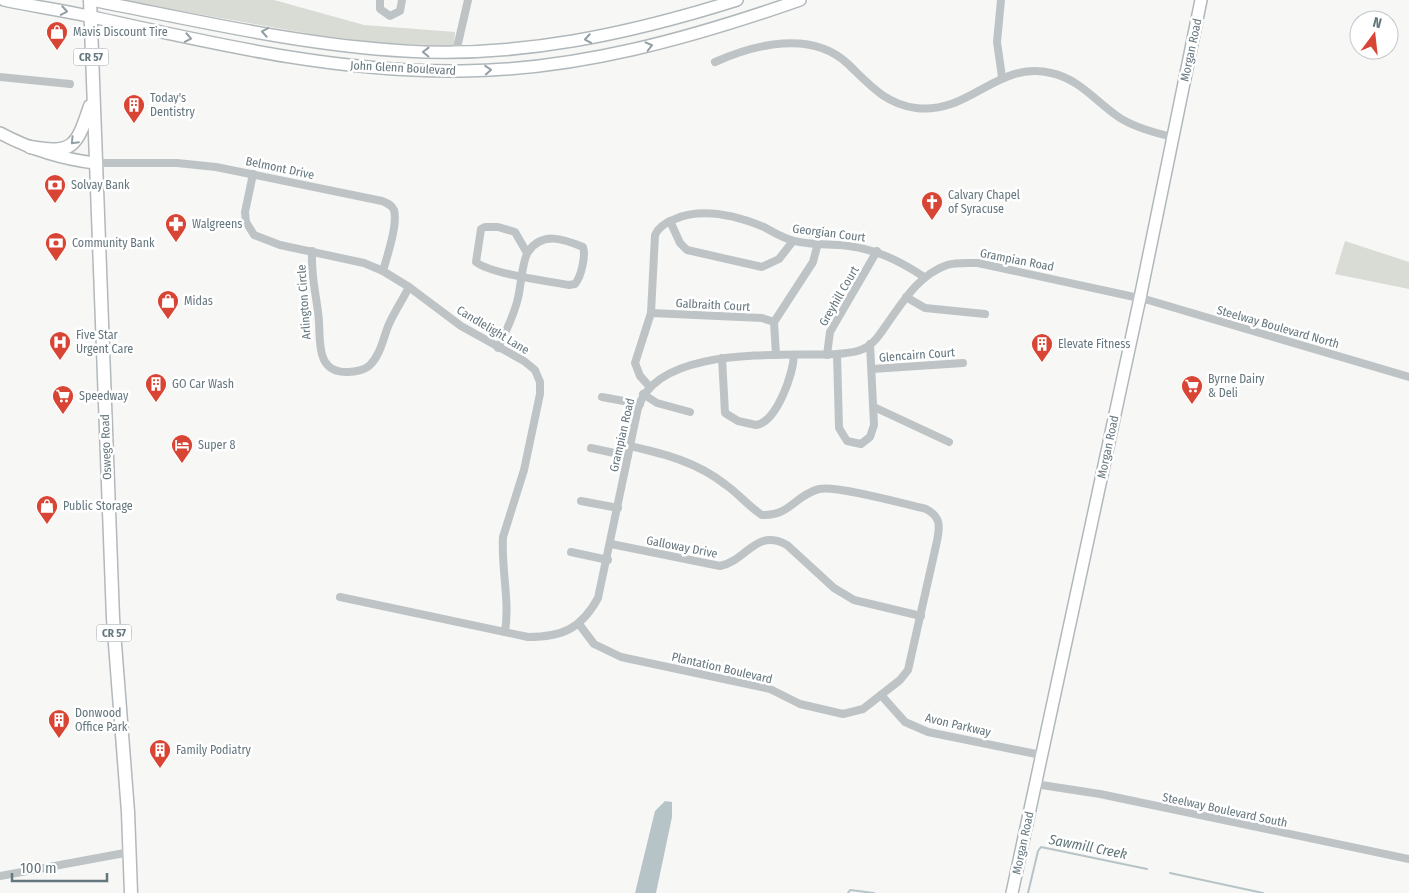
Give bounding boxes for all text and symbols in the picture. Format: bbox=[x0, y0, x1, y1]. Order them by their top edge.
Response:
one-way arrow bbox=[60, 6, 68, 16]
north arrow bbox=[1349, 10, 1399, 60]
text: N bbox=[1371, 14, 1383, 32]
street label: Morgan Road bbox=[1177, 17, 1205, 83]
shop icon: Mavis Discount Tire bbox=[45, 20, 69, 51]
place label: Mavis Discount Tire bbox=[73, 25, 168, 39]
one-way arrow bbox=[261, 28, 270, 38]
one-way arrow bbox=[184, 32, 193, 42]
one-way arrow bbox=[584, 34, 593, 44]
one-way arrow bbox=[644, 41, 653, 52]
one-way arrow bbox=[422, 47, 430, 57]
road number: CR 57 bbox=[74, 48, 108, 66]
street label: John Glenn Boulevard bbox=[350, 58, 456, 78]
one-way arrow bbox=[484, 64, 492, 75]
place label: Today's Dentistry bbox=[150, 91, 195, 119]
building icon: Today's Dentistry bbox=[122, 93, 146, 124]
one-way arrow bbox=[71, 135, 80, 144]
street label: Belmont Drive bbox=[244, 154, 316, 182]
bank icon: Solvay Bank bbox=[43, 173, 67, 204]
place label: Solvay Bank bbox=[71, 178, 130, 192]
place label: Calvary Chapel of Syracuse bbox=[948, 188, 1020, 216]
church icon: Calvary Chapel of Syracuse bbox=[920, 190, 944, 221]
pharmacy icon: Walgreens bbox=[164, 212, 188, 243]
place label: Walgreens bbox=[192, 217, 242, 231]
street label: Georgian Court bbox=[792, 222, 866, 244]
bank icon: Community Bank bbox=[44, 231, 68, 262]
place label: Community Bank bbox=[72, 236, 155, 250]
street label: Grampian Road bbox=[979, 246, 1055, 274]
street label: Greyhill Court bbox=[816, 263, 862, 329]
street label: Arlington Circle bbox=[294, 264, 314, 340]
shop icon: Midas bbox=[156, 289, 180, 320]
place label: Midas bbox=[184, 294, 213, 308]
street label: Galbraith Court bbox=[675, 296, 751, 314]
street label: Candlelight Lane bbox=[454, 303, 532, 357]
street label: Steelway Boulevard North bbox=[1215, 303, 1341, 351]
place label: Five Star Urgent Care bbox=[76, 328, 133, 356]
hospital icon: Five Star Urgent Care bbox=[48, 330, 72, 361]
building icon: Elevate Fitness bbox=[1030, 332, 1054, 363]
place label: Elevate Fitness bbox=[1058, 337, 1130, 351]
street label: Glencairn Court bbox=[879, 345, 955, 365]
building icon: GO Car Wash bbox=[144, 372, 168, 403]
place label: Byrne Dairy & Deli bbox=[1208, 372, 1265, 400]
supermarket icon: Byrne Dairy & Deli bbox=[1180, 374, 1204, 405]
place label: GO Car Wash bbox=[172, 377, 234, 391]
supermarket icon: Speedway bbox=[51, 384, 75, 415]
place label: Speedway bbox=[79, 389, 129, 403]
street label: Grampian Road bbox=[607, 397, 637, 473]
street label: Oswego Road bbox=[98, 414, 114, 480]
street label: Morgan Road bbox=[1094, 414, 1122, 480]
hotel icon: Super 8 bbox=[170, 433, 194, 464]
place label: Super 8 bbox=[198, 438, 236, 452]
shop icon: Public Storage bbox=[35, 494, 59, 525]
place label: Public Storage bbox=[63, 499, 133, 513]
street label: Galloway Drive bbox=[645, 533, 719, 561]
road number: CR 57 bbox=[96, 624, 132, 641]
street label: Plantation Boulevard bbox=[670, 650, 774, 686]
place label: Donwood Office Park bbox=[75, 706, 128, 734]
building icon: Donwood Office Park bbox=[47, 708, 71, 739]
street label: Avon Parkway bbox=[924, 711, 993, 740]
building icon: Family Podiatry bbox=[148, 738, 172, 769]
place label: Family Podiatry bbox=[176, 743, 252, 757]
street label: Steelway Boulevard South bbox=[1161, 790, 1289, 830]
street label: Morgan Road bbox=[1009, 810, 1037, 876]
water label: Sawmill Creek bbox=[1046, 831, 1129, 863]
scale bar bbox=[12, 850, 108, 882]
text: 100 m bbox=[20, 859, 57, 877]

